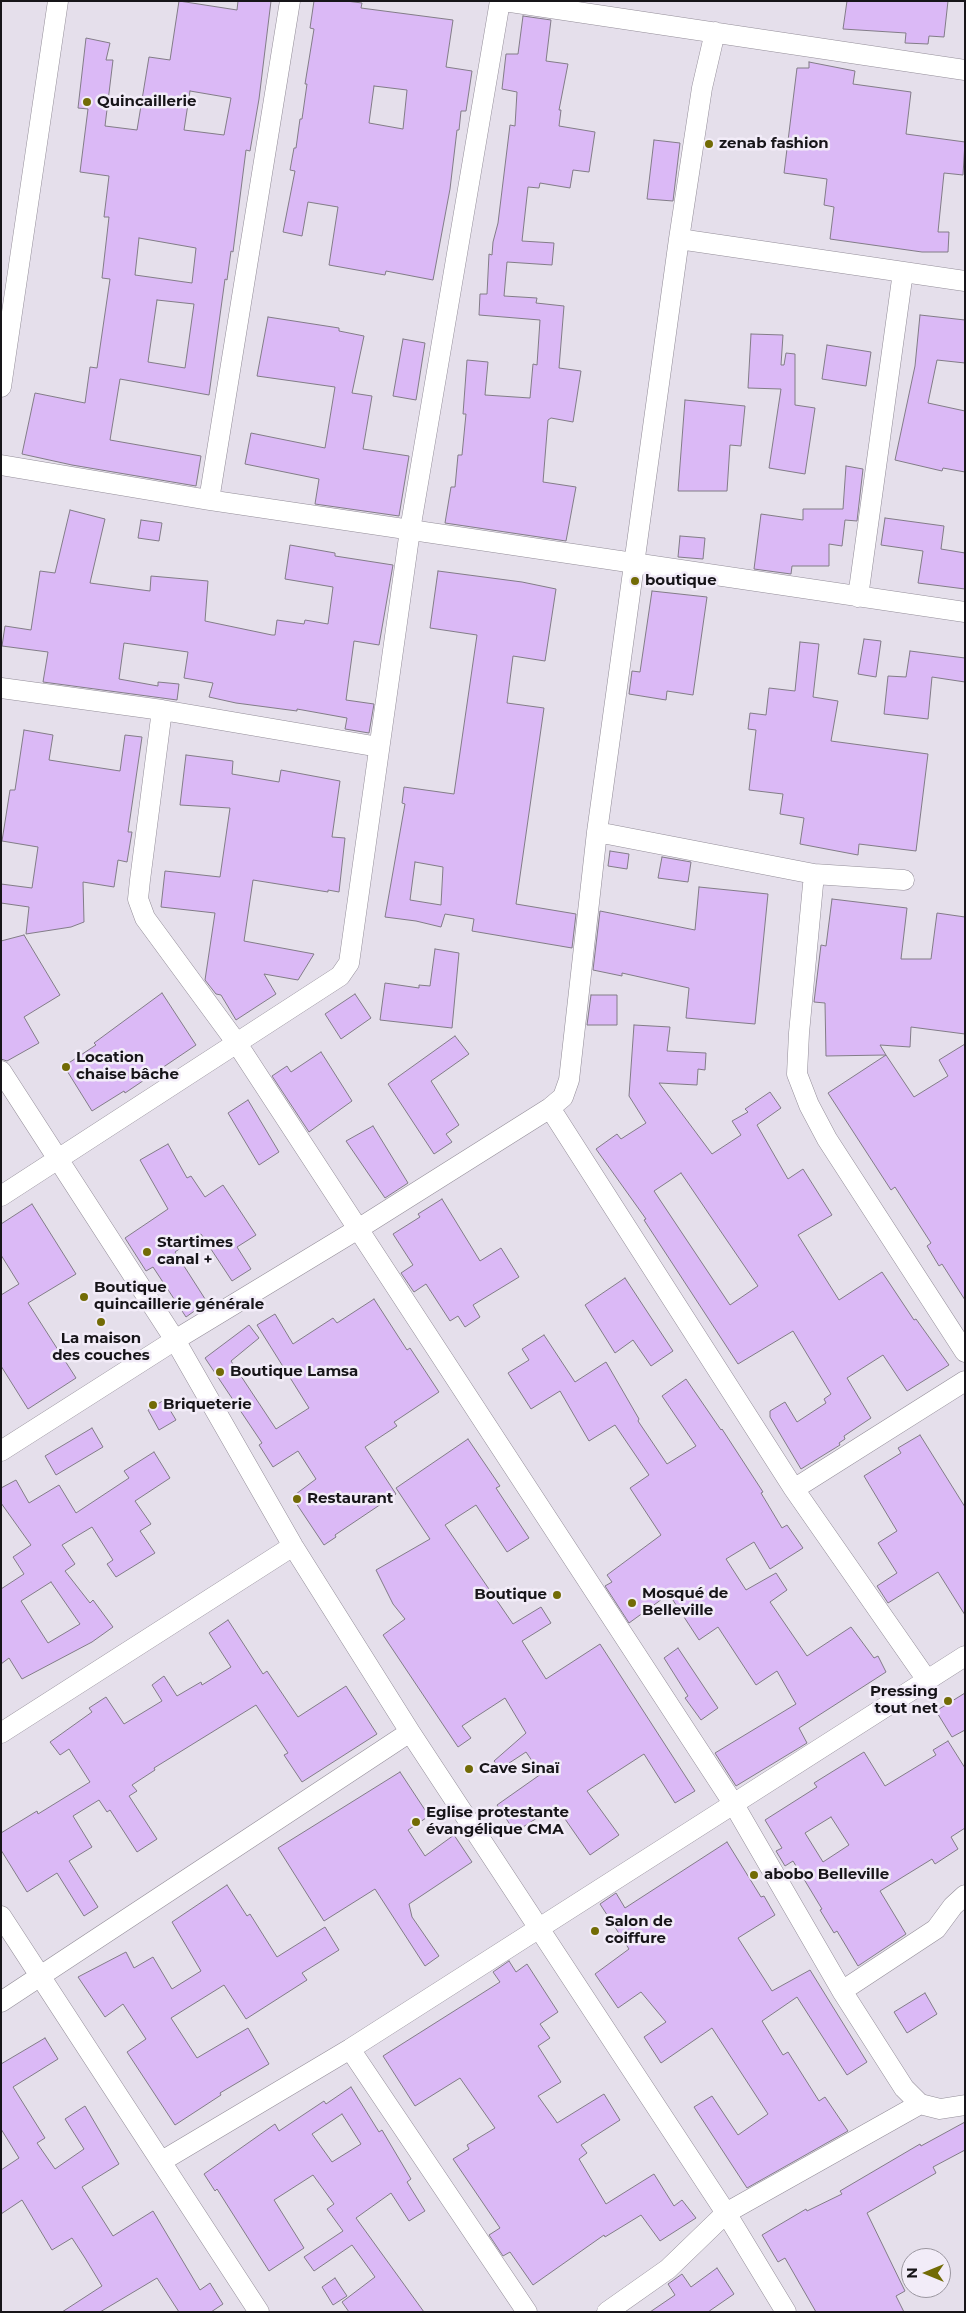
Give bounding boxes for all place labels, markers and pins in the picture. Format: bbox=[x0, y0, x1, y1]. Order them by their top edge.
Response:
place label: Quincaillerie bbox=[97, 93, 196, 111]
marker: Quincaillerie bbox=[81, 96, 93, 108]
place label: zenab fashion bbox=[719, 135, 829, 153]
marker: zenab fashion bbox=[703, 138, 715, 150]
place label: boutique bbox=[645, 572, 717, 590]
marker: boutique bbox=[629, 575, 641, 587]
place label: Location chaise bâche bbox=[76, 1049, 179, 1084]
marker: Location chaise bâche bbox=[60, 1061, 72, 1073]
place label: Startimes canal + bbox=[157, 1234, 233, 1269]
marker: Startimes canal + bbox=[141, 1246, 153, 1258]
place label: Boutique quincaillerie générale bbox=[94, 1279, 264, 1314]
marker: Boutique quincaillerie générale bbox=[78, 1291, 90, 1303]
marker: La maison des couches bbox=[95, 1316, 107, 1328]
place label: La maison des couches bbox=[52, 1330, 150, 1365]
place label: Boutique Lamsa bbox=[230, 1363, 358, 1381]
marker: Boutique Lamsa bbox=[214, 1366, 226, 1378]
place label: Briqueterie bbox=[163, 1396, 252, 1414]
marker: Briqueterie bbox=[147, 1399, 159, 1411]
place label: Restaurant bbox=[307, 1490, 393, 1508]
marker: Restaurant bbox=[291, 1493, 303, 1505]
place label: Mosqué de Belleville bbox=[642, 1585, 728, 1620]
place label: Boutique bbox=[474, 1586, 547, 1604]
marker: Boutique bbox=[551, 1589, 563, 1601]
marker: Mosqué de Belleville bbox=[626, 1597, 638, 1609]
place label: Pressing tout net bbox=[870, 1683, 938, 1718]
marker: Pressing tout net bbox=[942, 1695, 954, 1707]
place label: Cave Sinaï bbox=[479, 1760, 560, 1778]
marker: Cave Sinaï bbox=[463, 1763, 475, 1775]
place label: Eglise protestante évangélique CMA bbox=[426, 1804, 569, 1839]
marker: Eglise protestante évangélique CMA bbox=[410, 1816, 422, 1828]
place label: abobo Belleville bbox=[764, 1866, 889, 1884]
marker: abobo Belleville bbox=[748, 1869, 760, 1881]
place label: Salon de coiffure bbox=[605, 1913, 673, 1948]
marker: Salon de coiffure bbox=[589, 1925, 601, 1937]

